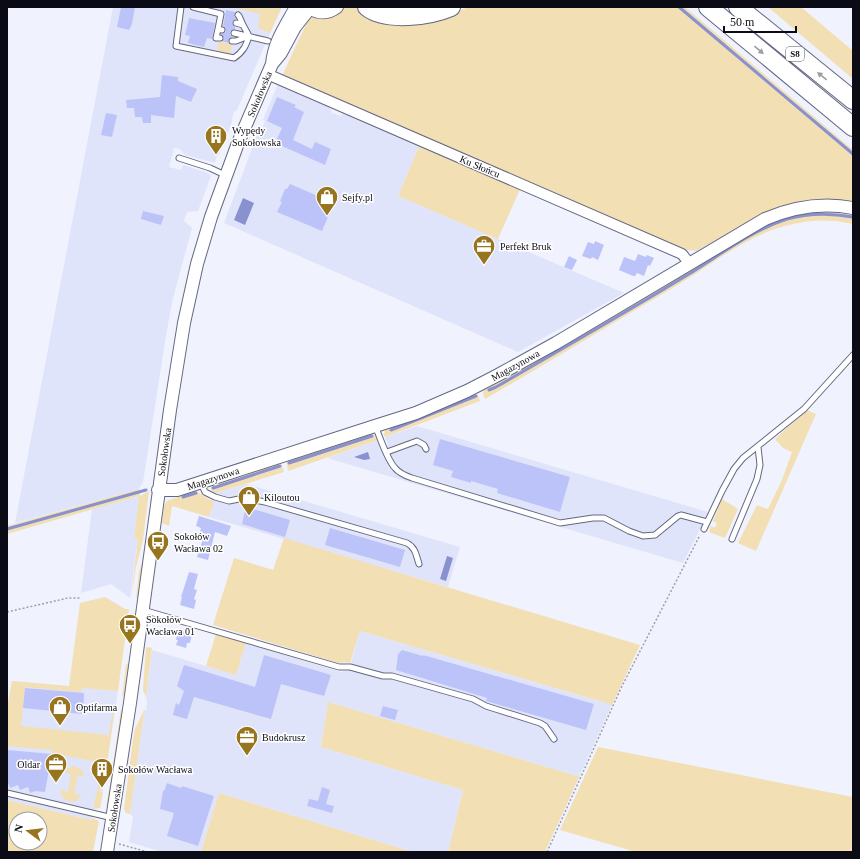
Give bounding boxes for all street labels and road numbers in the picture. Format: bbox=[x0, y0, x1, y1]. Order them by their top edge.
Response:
road number: S8 bbox=[786, 47, 804, 61]
street label: Sokołowska bbox=[245, 69, 274, 119]
street label: Ku Słońcu bbox=[458, 153, 502, 180]
street label: Magazynowa bbox=[489, 347, 542, 383]
street label: Sokołowska bbox=[156, 427, 173, 477]
street label: Magazynowa bbox=[186, 465, 241, 492]
street label: Sokołowska bbox=[105, 783, 124, 833]

